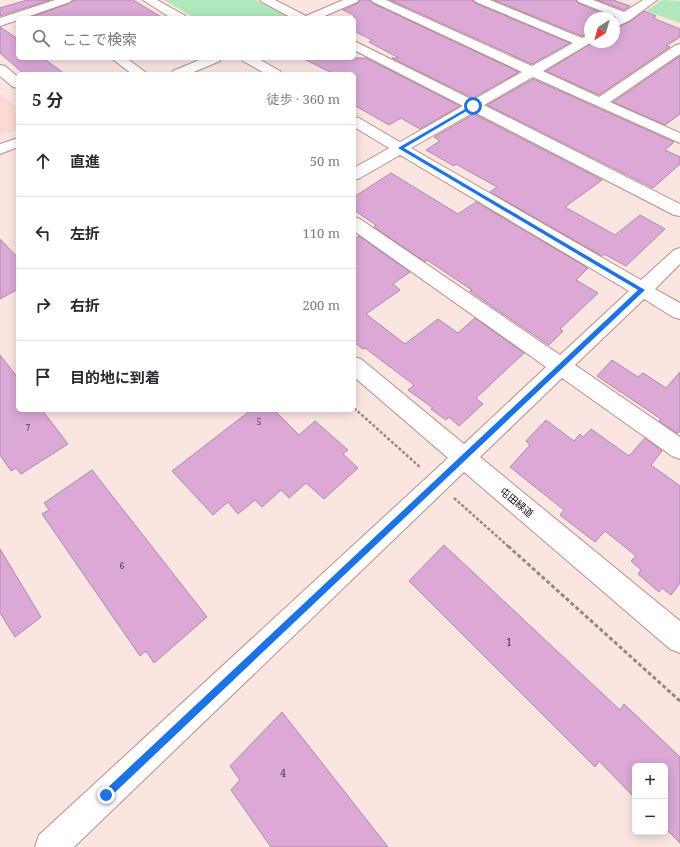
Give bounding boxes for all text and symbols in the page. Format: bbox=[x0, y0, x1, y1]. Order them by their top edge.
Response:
north arrow bbox=[584, 12, 620, 48]
search box bbox=[16, 16, 356, 60]
icon: search bbox=[30, 27, 52, 49]
text: ここで検索 bbox=[62, 29, 137, 49]
text: 5 分 bbox=[32, 88, 63, 111]
text: 徒歩 · 360 m bbox=[267, 90, 340, 108]
route start bbox=[464, 97, 482, 115]
icon: ahead bbox=[32, 150, 54, 172]
text: 直進 bbox=[70, 151, 100, 171]
text: 50 m bbox=[310, 152, 340, 170]
icon: left bbox=[32, 222, 54, 244]
text: 左折 bbox=[70, 223, 100, 243]
text: 110 m bbox=[303, 224, 340, 242]
icon: right bbox=[32, 294, 54, 316]
text: 右折 bbox=[70, 295, 100, 315]
text: 200 m bbox=[303, 296, 340, 314]
icon: arrive bbox=[32, 366, 54, 388]
text: 目的地に到着 bbox=[70, 367, 160, 387]
house number: 5 bbox=[257, 416, 261, 427]
house number: 7 bbox=[26, 422, 31, 433]
street label: 屯田緑道 bbox=[497, 484, 537, 520]
house number: 6 bbox=[120, 560, 125, 571]
house number: 1 bbox=[506, 635, 512, 649]
map controls bbox=[632, 763, 668, 835]
button: + bbox=[632, 763, 668, 799]
house number: 4 bbox=[280, 766, 286, 780]
route end bbox=[97, 786, 115, 804]
button: − bbox=[632, 799, 668, 835]

